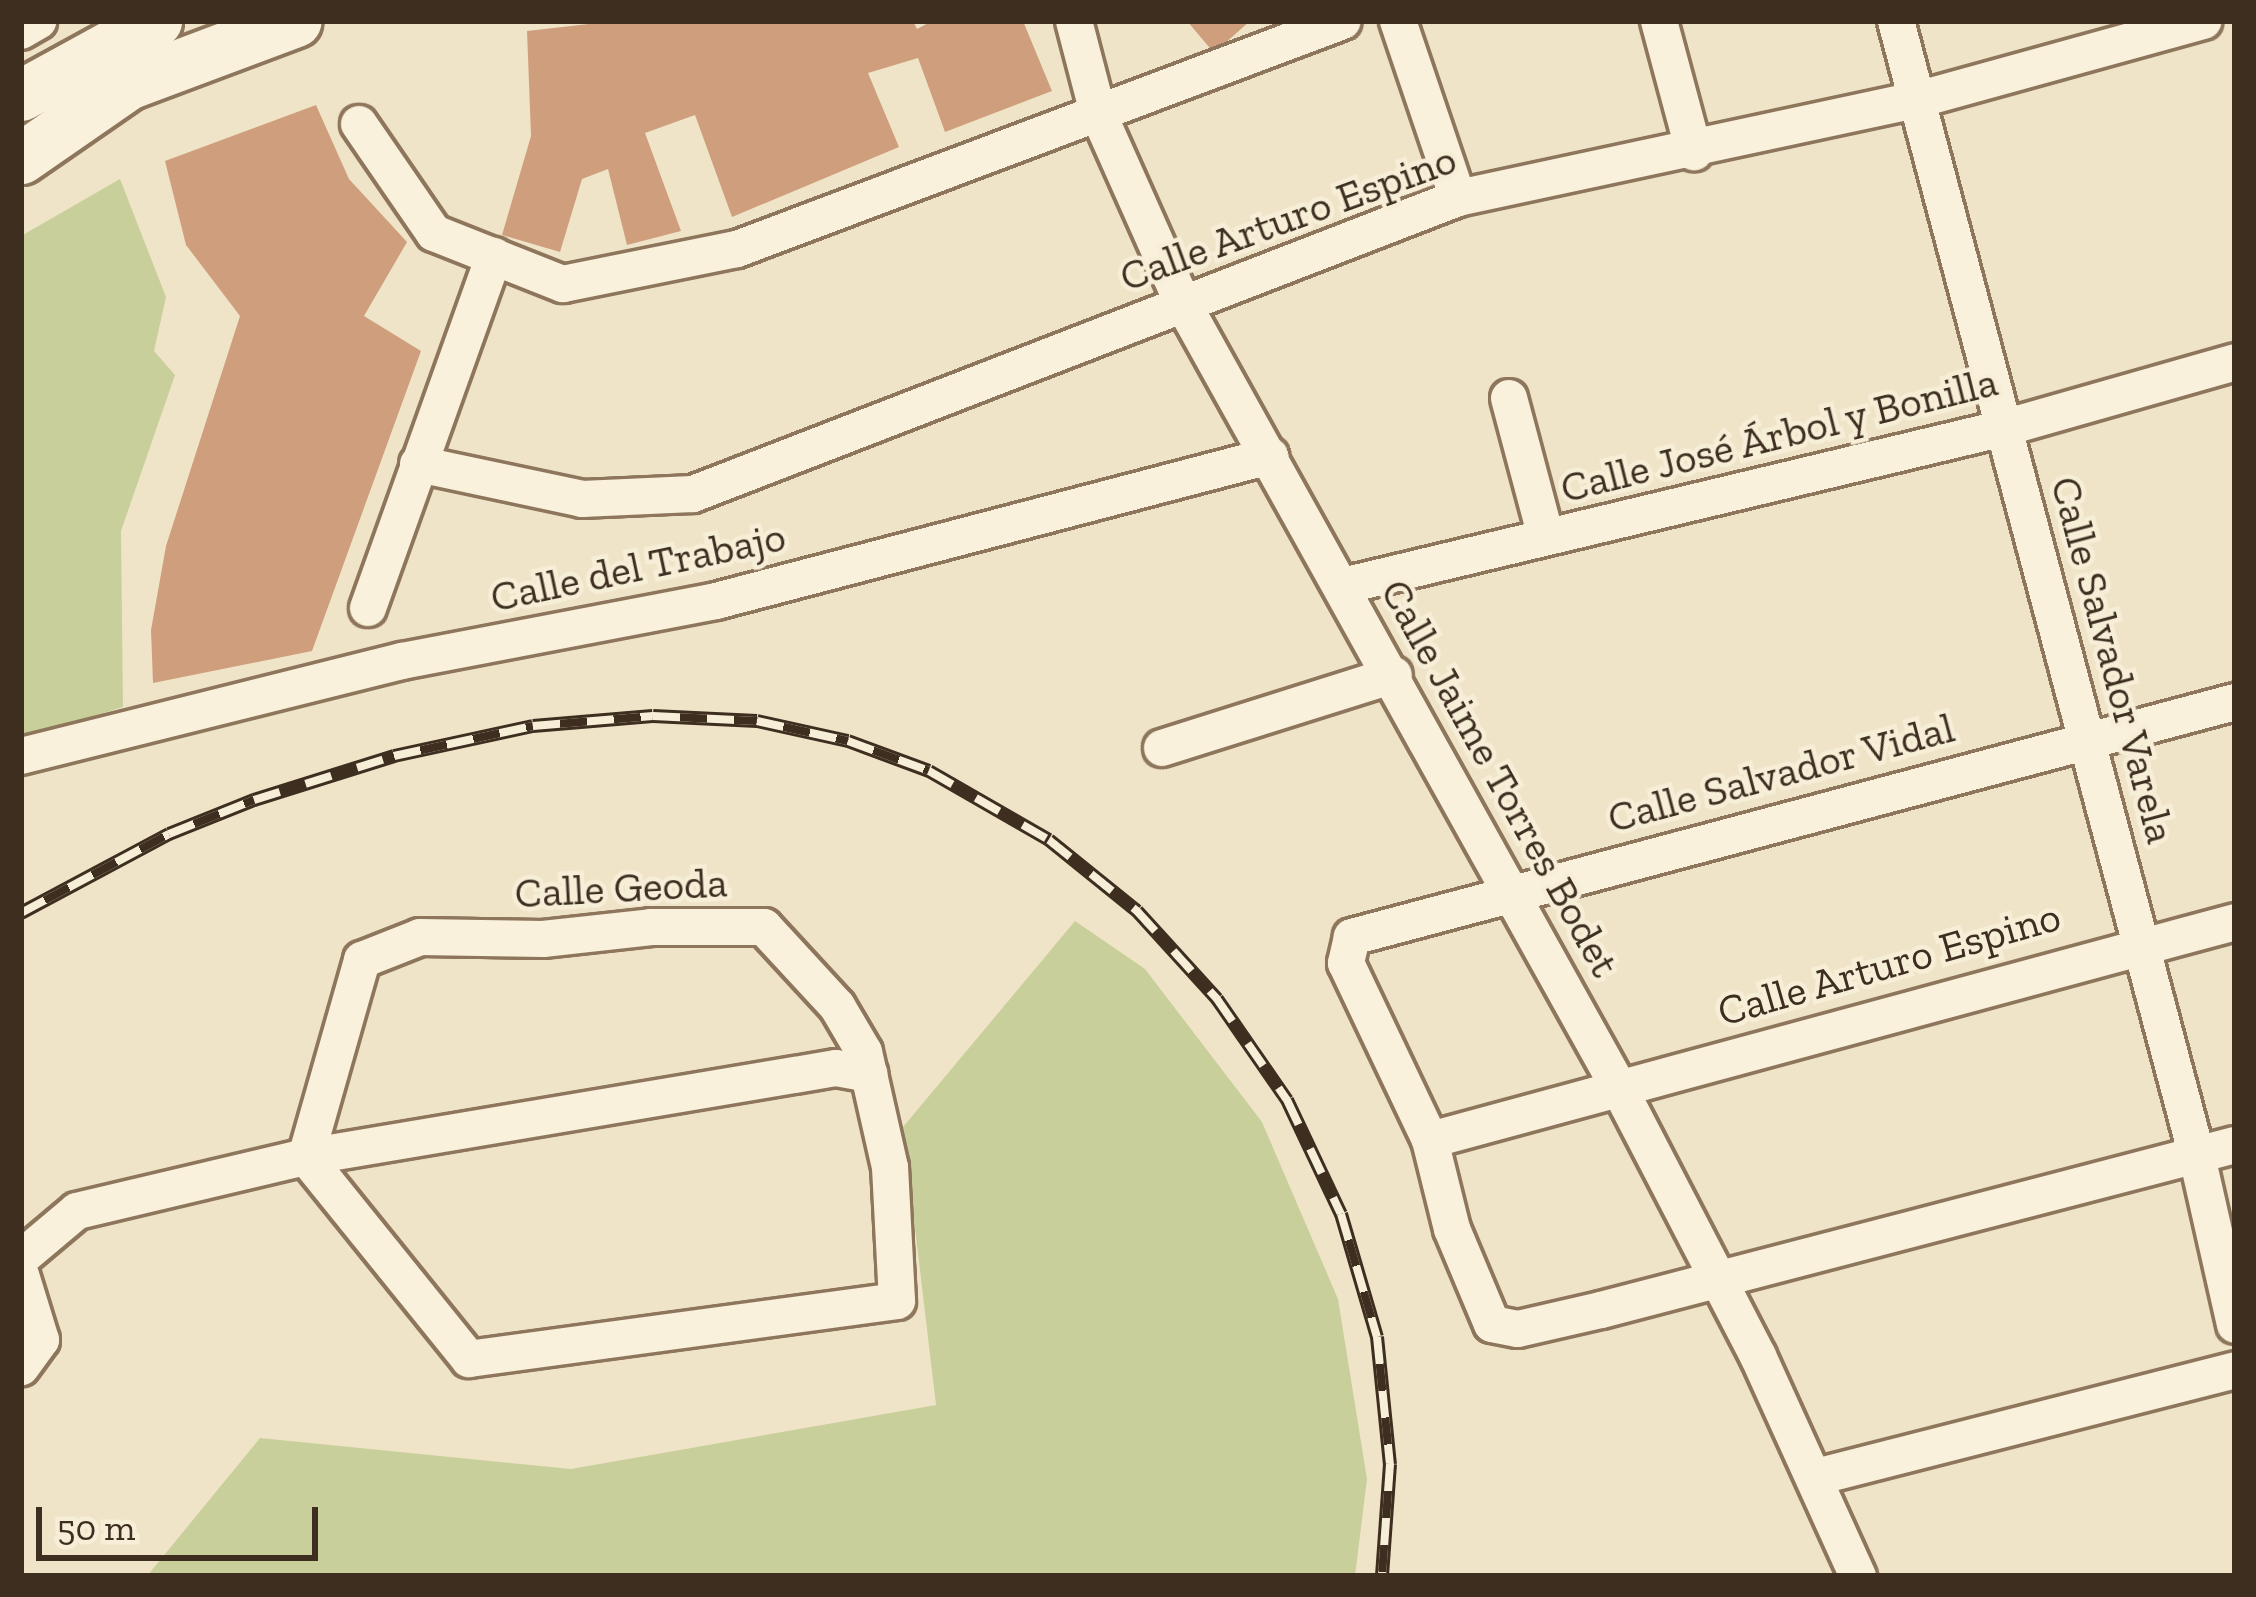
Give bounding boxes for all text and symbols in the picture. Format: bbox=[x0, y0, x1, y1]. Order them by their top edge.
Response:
street label: Calle Arturo Espino bbox=[1112, 134, 1464, 302]
street label: Calle José Árbol y Bonilla bbox=[1553, 356, 2005, 514]
street label: Calle Salvador Varela bbox=[2040, 470, 2186, 850]
street label: Calle del Trabajo bbox=[486, 511, 790, 623]
street label: Calle Jaime Torres Bodet bbox=[1369, 570, 1631, 986]
street label: Calle Salvador Vidal bbox=[1601, 702, 1961, 844]
street label: Calle Geoda bbox=[513, 857, 729, 919]
street label: Calle Arturo Espino bbox=[1711, 891, 2067, 1037]
scale bar bbox=[42, 1483, 324, 1557]
text: 50 m bbox=[57, 1506, 135, 1549]

